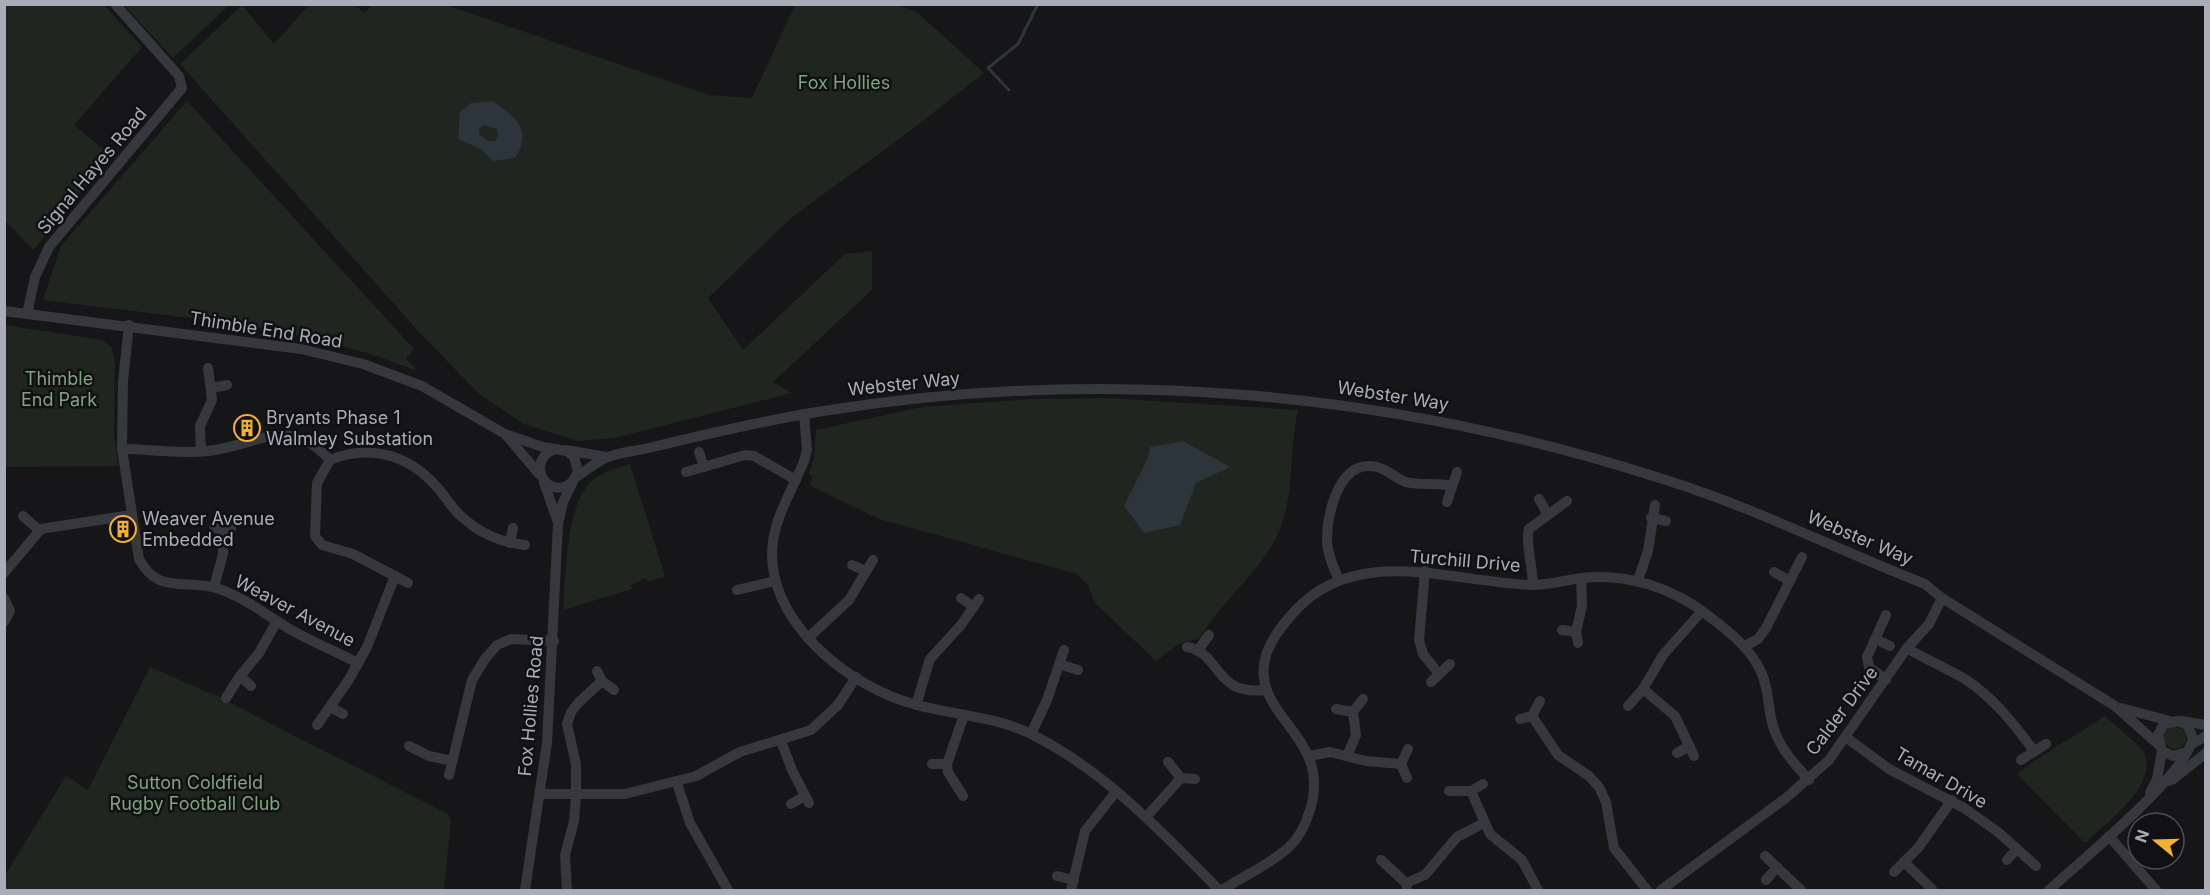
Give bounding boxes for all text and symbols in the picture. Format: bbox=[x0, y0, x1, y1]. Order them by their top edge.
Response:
park label: Fox Hollies bbox=[798, 72, 890, 93]
street label: Signal Hayes Road bbox=[33, 103, 151, 238]
street label: Thimble End Road bbox=[188, 307, 344, 352]
street label: Webster Way bbox=[847, 367, 961, 400]
park label: Thimble End Park bbox=[21, 368, 97, 410]
street label: Webster Way bbox=[1336, 376, 1450, 415]
place label: Bryants Phase 1 Walmley Substation bbox=[266, 407, 433, 449]
building icon: Bryants Phase 1 Walmley Substation bbox=[232, 413, 262, 443]
street label: Webster Way bbox=[1804, 506, 1916, 569]
place label: Weaver Avenue Embedded bbox=[142, 508, 275, 550]
building icon: Weaver Avenue Embedded bbox=[108, 514, 138, 544]
street label: Turchill Drive bbox=[1409, 545, 1521, 576]
street label: Weaver Avenue bbox=[232, 570, 359, 651]
street label: Fox Hollies Road bbox=[514, 635, 547, 777]
street label: Calder Drive bbox=[1801, 662, 1882, 759]
street label: Tamar Drive bbox=[1891, 743, 1991, 812]
park label: Sutton Coldfield Rugby Football Club bbox=[110, 772, 280, 814]
north arrow bbox=[2126, 811, 2186, 871]
text: N bbox=[2130, 827, 2153, 845]

